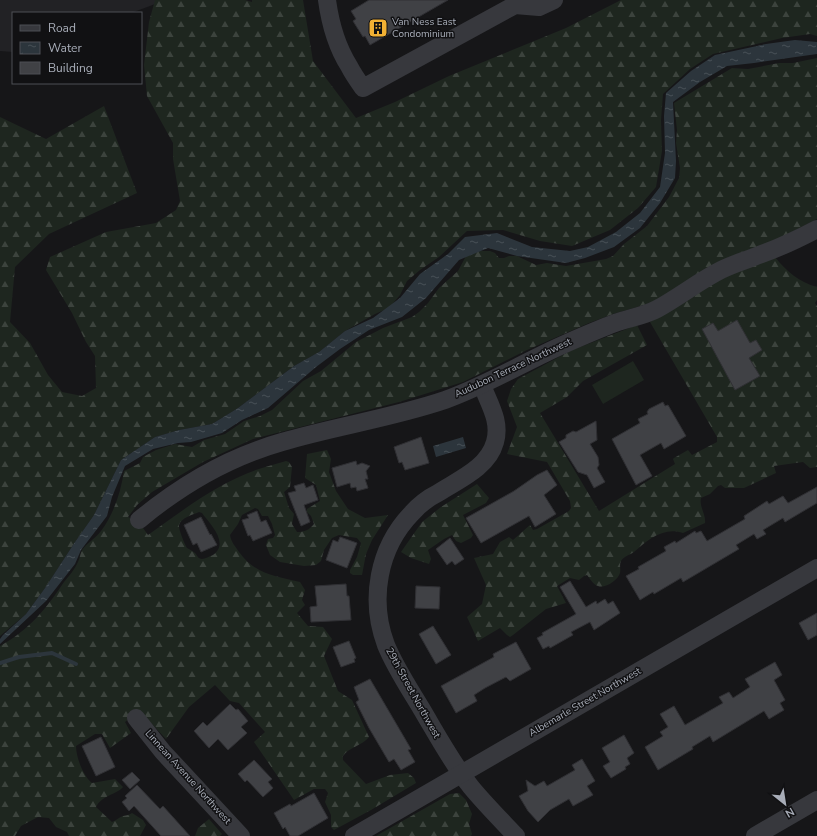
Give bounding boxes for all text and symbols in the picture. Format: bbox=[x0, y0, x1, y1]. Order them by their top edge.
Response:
legend bbox=[12, 12, 142, 84]
place label: Van Ness East Condominium bbox=[391, 15, 457, 41]
building icon: Van Ness East Condominium bbox=[367, 17, 389, 39]
text: Road bbox=[48, 20, 76, 36]
text: Water bbox=[48, 40, 82, 56]
text: Building bbox=[48, 60, 93, 76]
street label: Audubon Terrace Northwest bbox=[452, 335, 574, 401]
street label: 29th Street Northwest bbox=[382, 645, 444, 741]
street label: Albemarle Street Northwest bbox=[526, 664, 644, 740]
street label: Linnean Avenue Northwest bbox=[142, 727, 234, 828]
north arrow bbox=[765, 784, 805, 824]
text: N bbox=[782, 804, 797, 821]

